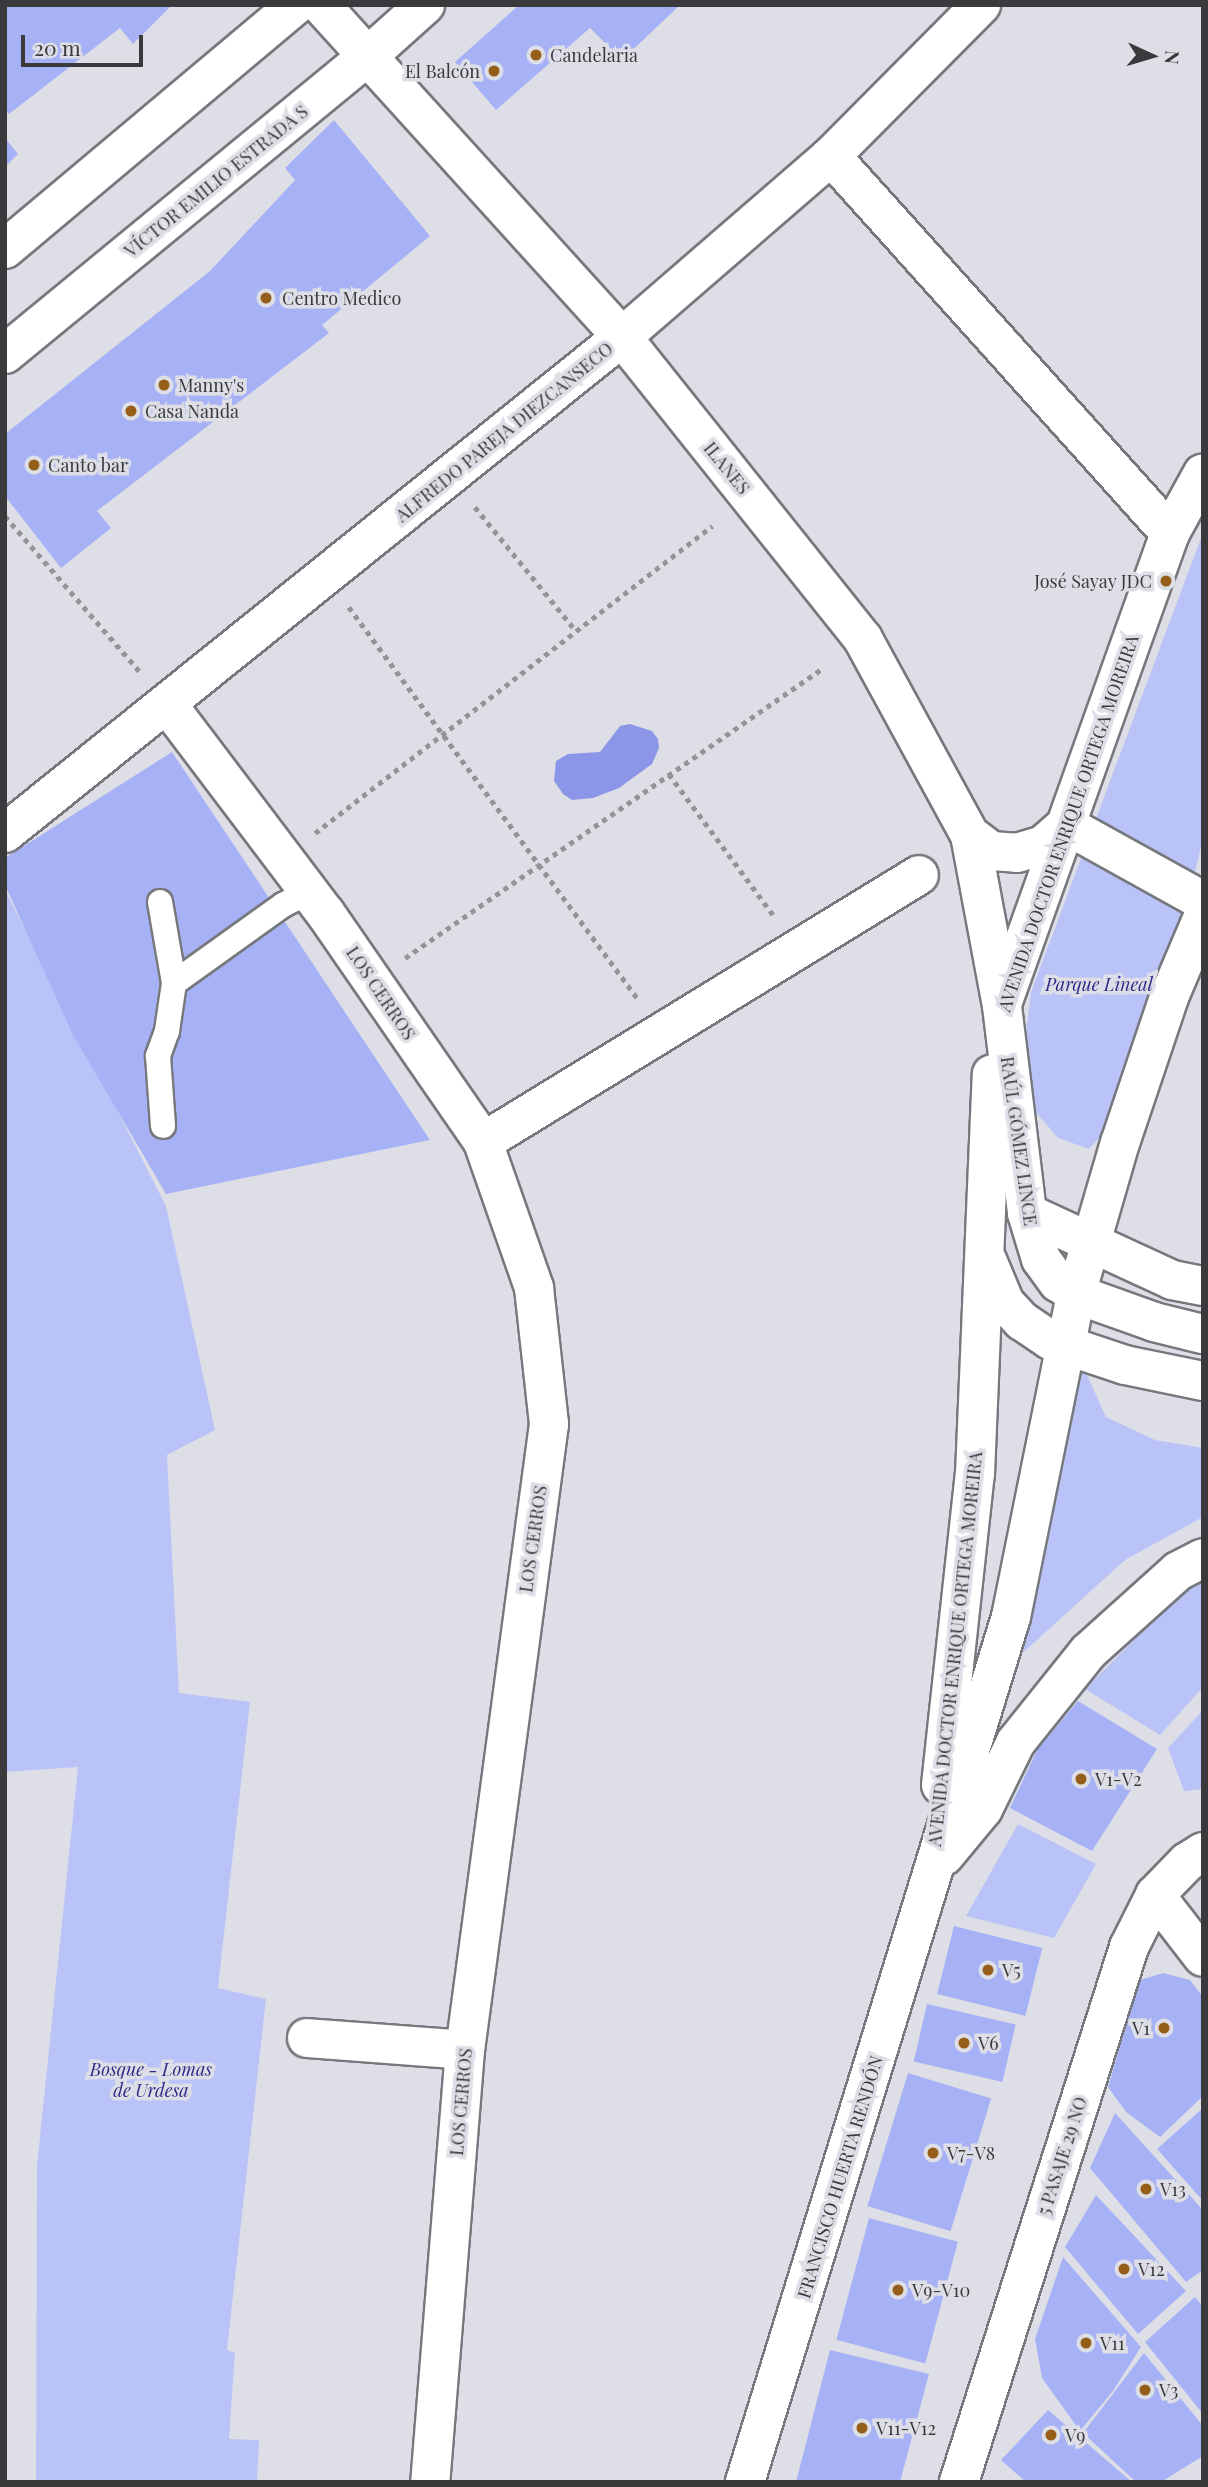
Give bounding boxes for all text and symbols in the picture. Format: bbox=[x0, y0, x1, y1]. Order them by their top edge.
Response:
scale bar bbox=[24, 21, 147, 65]
north arrow bbox=[1117, 21, 1187, 91]
text: 20 m bbox=[34, 33, 81, 61]
place label: Candelaria bbox=[550, 44, 638, 66]
marker: Candelaria bbox=[528, 47, 544, 63]
text: N bbox=[1160, 50, 1186, 65]
place label: El Balcón bbox=[405, 60, 480, 82]
marker: El Balcón bbox=[486, 63, 502, 79]
street label: VÍCTOR EMILIO ESTRADA S bbox=[120, 100, 312, 262]
place label: Centro Medico bbox=[282, 287, 401, 309]
marker: Centro Medico bbox=[256, 288, 276, 308]
street label: ALFREDO PAREJA DIEZCANSECO bbox=[391, 338, 617, 526]
place label: Manny's bbox=[178, 374, 244, 396]
marker: Manny's bbox=[156, 377, 172, 393]
place label: Casa Nanda bbox=[145, 400, 239, 422]
marker: Casa Nanda bbox=[123, 403, 139, 419]
street label: ILANES bbox=[699, 437, 755, 499]
place label: Canto bar bbox=[48, 454, 128, 476]
marker: Canto bar bbox=[26, 457, 42, 473]
place label: José Sayay JDC bbox=[1034, 570, 1152, 592]
marker: José Sayay JDC bbox=[1158, 573, 1174, 589]
street label: AVENIDA DOCTOR ENRIQUE ORTEGA MOREIRA bbox=[993, 632, 1143, 1014]
street label: LOS CERROS bbox=[342, 942, 420, 1044]
park label: Parque Lineal bbox=[1045, 973, 1153, 995]
street label: RAÚL GÓMEZ LINCE bbox=[996, 1055, 1042, 1227]
street label: AVENIDA DOCTOR ENRIQUE ORTEGA MOREIRA bbox=[923, 1450, 987, 1848]
street label: LOS CERROS bbox=[515, 1484, 551, 1594]
place label: V1-V2 bbox=[1095, 1768, 1142, 1790]
marker: V1-V2 bbox=[1073, 1771, 1089, 1787]
place label: V5 bbox=[1002, 1959, 1021, 1981]
marker: V5 bbox=[980, 1962, 996, 1978]
place label: V1 bbox=[1132, 2017, 1150, 2039]
marker: V1 bbox=[1156, 2020, 1172, 2036]
place label: V6 bbox=[978, 2032, 999, 2054]
marker: V6 bbox=[956, 2035, 972, 2051]
street label: LOS CERROS bbox=[446, 2047, 476, 2157]
street label: FRANCISCO HUERTA RENDÓN bbox=[793, 2053, 887, 2301]
park label: Bosque - Lomas de Urdesa bbox=[90, 2059, 212, 2102]
street label: 5 PASAJE 29 NO bbox=[1033, 2094, 1091, 2218]
place label: V7-V8 bbox=[947, 2142, 995, 2164]
marker: V7-V8 bbox=[925, 2145, 941, 2161]
place label: V13 bbox=[1160, 2178, 1186, 2200]
marker: V13 bbox=[1138, 2181, 1154, 2197]
place label: V12 bbox=[1138, 2258, 1165, 2280]
marker: V12 bbox=[1116, 2261, 1132, 2277]
place label: V9-V10 bbox=[912, 2279, 970, 2301]
marker: V9-V10 bbox=[890, 2282, 906, 2298]
place label: V11 bbox=[1100, 2332, 1125, 2354]
marker: V11 bbox=[1078, 2335, 1094, 2351]
place label: V3 bbox=[1159, 2379, 1178, 2401]
marker: V3 bbox=[1137, 2382, 1153, 2398]
place label: V11-V12 bbox=[876, 2417, 936, 2439]
marker: V11-V12 bbox=[854, 2420, 870, 2436]
place label: V9 bbox=[1065, 2424, 1086, 2446]
marker: V9 bbox=[1043, 2427, 1059, 2443]

